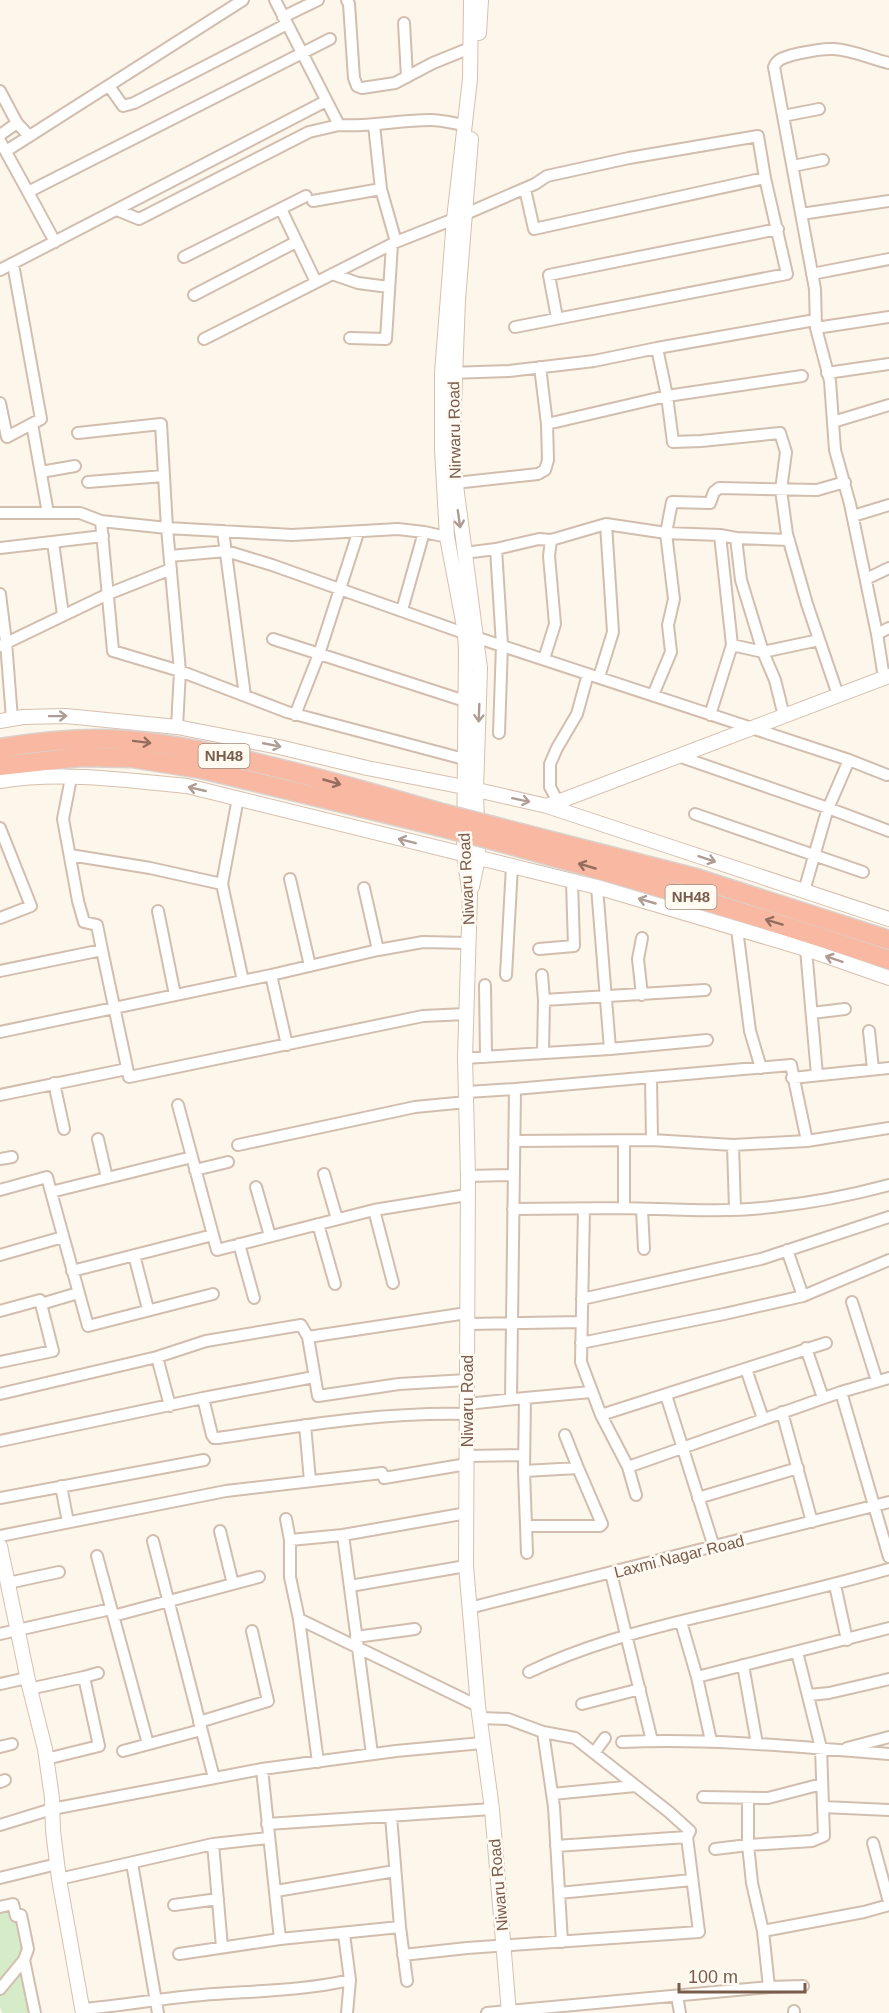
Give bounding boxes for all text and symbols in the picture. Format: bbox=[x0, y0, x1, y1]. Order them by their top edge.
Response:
street label: Nirwaru Road bbox=[445, 381, 464, 479]
one-way arrow bbox=[454, 509, 465, 528]
one-way arrow bbox=[473, 702, 484, 722]
one-way arrow bbox=[48, 711, 68, 722]
one-way arrow bbox=[131, 737, 151, 748]
one-way arrow bbox=[261, 740, 281, 751]
road number: NH48 bbox=[198, 744, 250, 768]
one-way arrow bbox=[323, 777, 342, 788]
one-way arrow bbox=[188, 783, 208, 794]
one-way arrow bbox=[511, 795, 530, 806]
street label: Niwaru Road bbox=[456, 832, 477, 926]
one-way arrow bbox=[398, 834, 417, 846]
one-way arrow bbox=[697, 854, 716, 865]
one-way arrow bbox=[578, 860, 597, 871]
road number: NH48 bbox=[666, 885, 716, 909]
one-way arrow bbox=[638, 895, 657, 906]
one-way arrow bbox=[765, 916, 784, 927]
one-way arrow bbox=[825, 952, 844, 963]
street label: Niwaru Road bbox=[459, 1355, 476, 1447]
street label: Laxmi Nagar Road bbox=[612, 1532, 746, 1581]
street label: Niwaru Road bbox=[486, 1838, 511, 1932]
scale bar bbox=[679, 1956, 805, 1994]
text: 100 m bbox=[688, 1967, 738, 1987]

